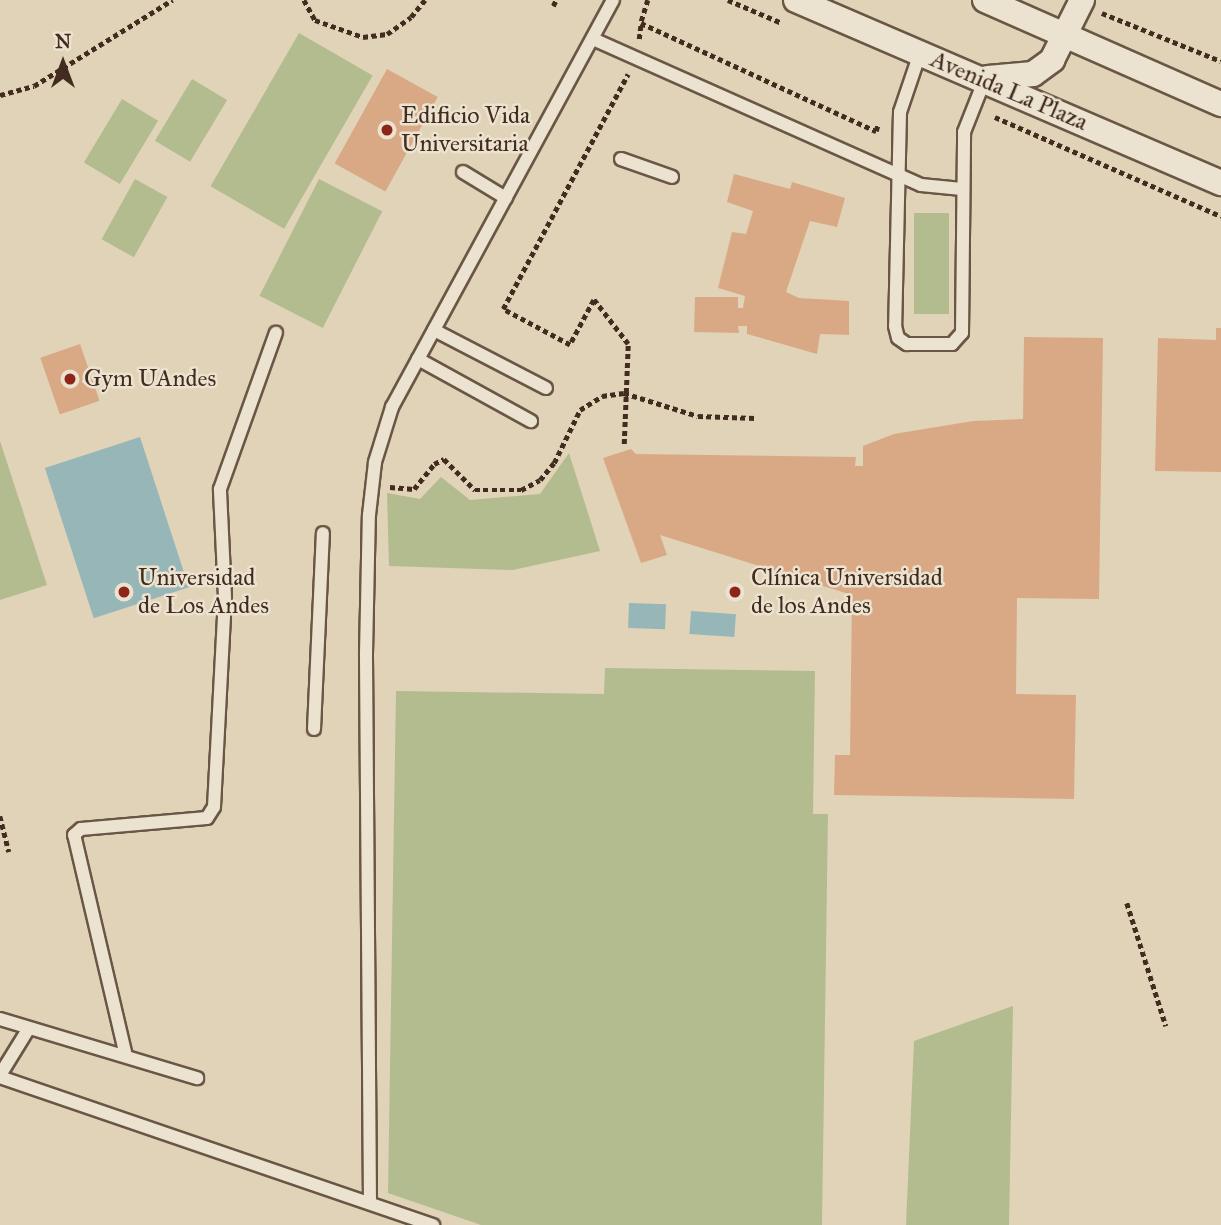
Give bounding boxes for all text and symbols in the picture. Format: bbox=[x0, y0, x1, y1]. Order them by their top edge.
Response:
north arrow bbox=[28, 28, 98, 98]
text: N bbox=[55, 30, 71, 53]
street label: Avenida La Plaza bbox=[926, 45, 1092, 137]
place label: Edificio Vida Universitaria bbox=[401, 102, 530, 158]
marker: Edificio Vida Universitaria bbox=[379, 122, 395, 138]
place label: Gym UAndes bbox=[84, 365, 216, 393]
marker: Gym UAndes bbox=[62, 371, 78, 387]
place label: Universidad de Los Andes bbox=[138, 564, 269, 620]
place label: Clínica Universidad de los Andes bbox=[751, 564, 943, 620]
marker: Clínica Universidad de los Andes bbox=[725, 582, 745, 602]
marker: Universidad de Los Andes bbox=[116, 584, 132, 600]

